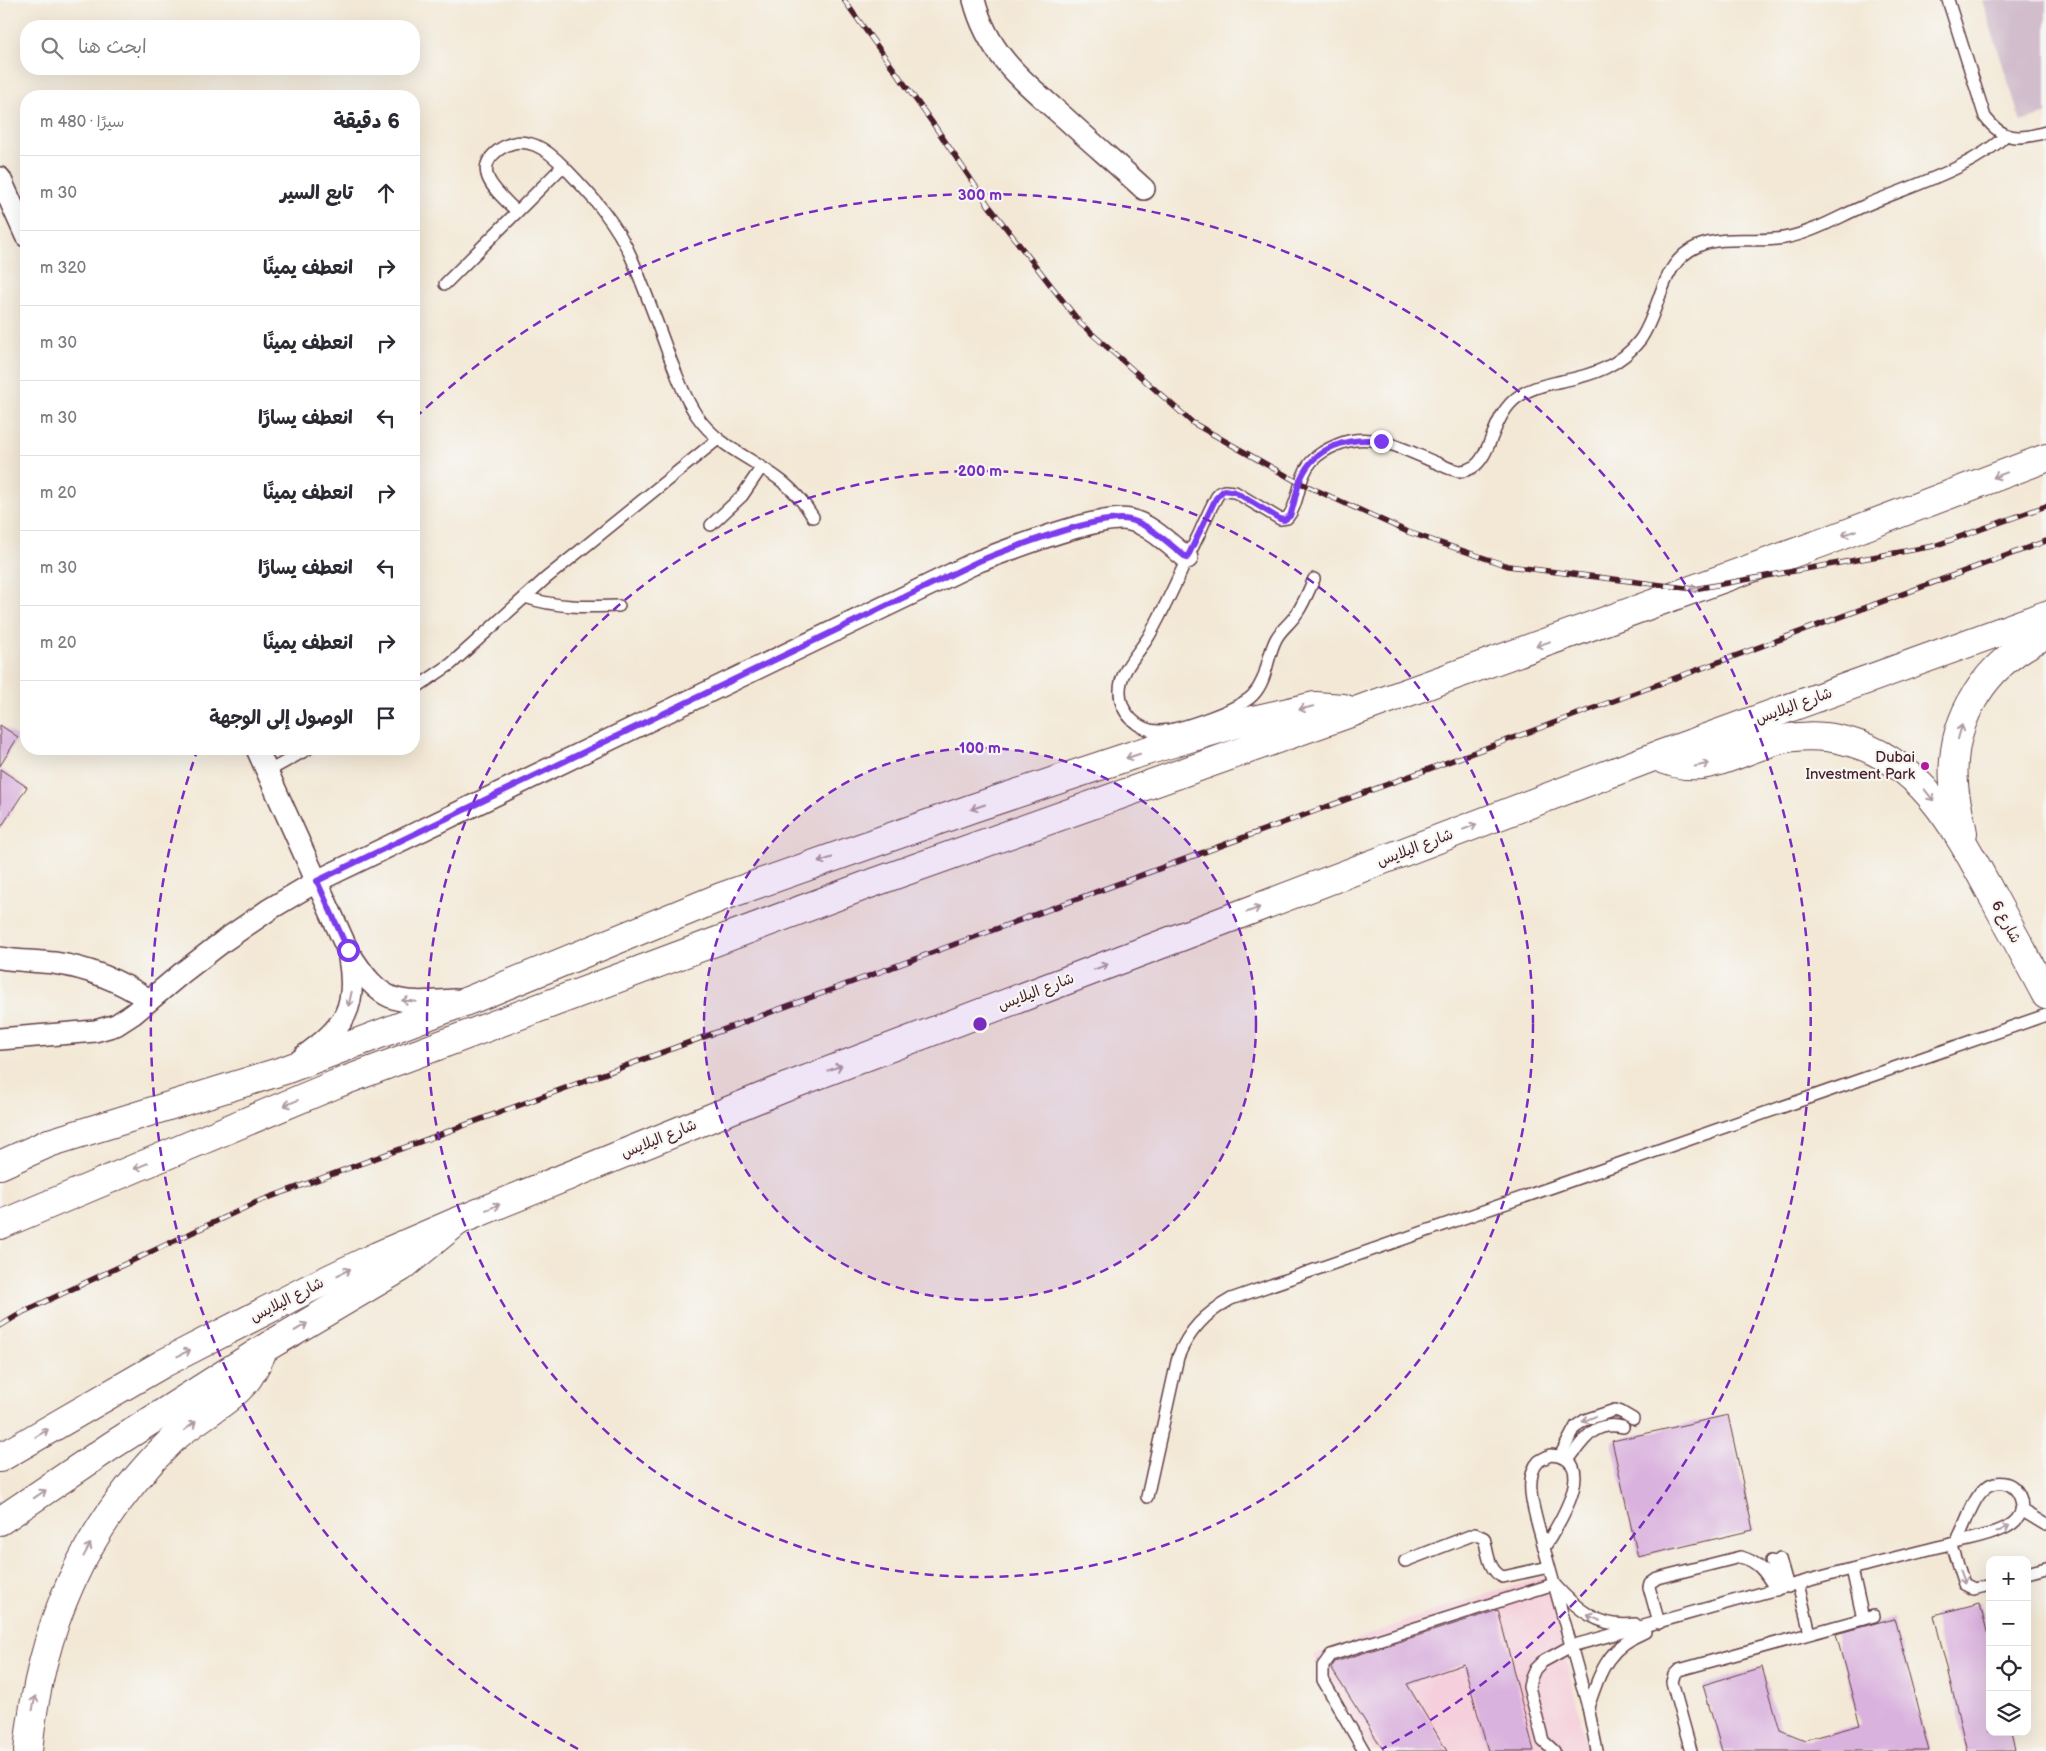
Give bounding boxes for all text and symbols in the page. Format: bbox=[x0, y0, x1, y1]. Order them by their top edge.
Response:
search box bbox=[20, 20, 420, 75]
icon: search bbox=[38, 34, 66, 62]
text: ابحث هنا bbox=[78, 36, 147, 59]
text: 6 دقيقة bbox=[333, 109, 400, 134]
text: سيرًا · 480 m bbox=[40, 113, 124, 132]
icon: ahead bbox=[372, 179, 400, 207]
text: تابع السير bbox=[280, 182, 353, 205]
text: 30 m bbox=[40, 184, 77, 203]
text: 300 m bbox=[958, 186, 1002, 205]
icon: right bbox=[372, 254, 400, 282]
text: انعطف يمينًا bbox=[263, 257, 353, 280]
text: 320 m bbox=[40, 259, 86, 278]
icon: right bbox=[372, 329, 400, 357]
text: انعطف يمينًا bbox=[263, 332, 353, 355]
text: 30 m bbox=[40, 334, 77, 353]
icon: left bbox=[372, 404, 400, 432]
text: انعطف يسارًا bbox=[258, 407, 353, 430]
text: 30 m bbox=[40, 409, 77, 428]
route end bbox=[1370, 430, 1393, 453]
text: 200 m bbox=[958, 462, 1002, 481]
one-way arrow bbox=[1993, 472, 2008, 481]
icon: right bbox=[372, 479, 400, 507]
text: انعطف يمينًا bbox=[263, 482, 353, 505]
text: 20 m bbox=[40, 484, 76, 503]
one-way arrow bbox=[1841, 529, 1857, 538]
icon: left bbox=[372, 554, 400, 582]
text: انعطف يسارًا bbox=[258, 557, 353, 580]
text: 30 m bbox=[40, 559, 77, 578]
one-way arrow bbox=[1688, 584, 1704, 593]
icon: right bbox=[372, 629, 400, 657]
text: انعطف يمينًا bbox=[263, 632, 353, 655]
text: 20 m bbox=[40, 634, 76, 653]
one-way arrow bbox=[1536, 640, 1551, 649]
street label: شارع اليلايس bbox=[1753, 683, 1835, 729]
icon: arrive bbox=[372, 704, 400, 732]
one-way arrow bbox=[1299, 704, 1315, 713]
text: الوصول إلى الوجهة bbox=[209, 707, 353, 730]
one-way arrow bbox=[1956, 724, 1965, 740]
text: 100 m bbox=[959, 739, 1001, 758]
place label: Dubai Investment Park bbox=[1805, 748, 1916, 784]
one-way arrow bbox=[1125, 751, 1141, 761]
one-way arrow bbox=[1694, 760, 1710, 769]
marker: Dubai Investment Park bbox=[1919, 760, 1931, 772]
one-way arrow bbox=[1924, 788, 1935, 801]
one-way arrow bbox=[971, 802, 987, 812]
one-way arrow bbox=[1462, 822, 1477, 831]
street label: شارع اليلايس bbox=[1374, 825, 1456, 871]
one-way arrow bbox=[818, 856, 833, 865]
street label: شارع 6 bbox=[1987, 897, 2025, 947]
one-way arrow bbox=[1245, 904, 1260, 914]
route start bbox=[337, 939, 360, 962]
one-way arrow bbox=[1093, 962, 1108, 971]
street label: شارع اليلايس bbox=[995, 969, 1077, 1015]
one-way arrow bbox=[345, 990, 354, 1006]
one-way arrow bbox=[401, 996, 417, 1006]
centre of rings bbox=[971, 1015, 989, 1033]
one-way arrow bbox=[827, 1063, 842, 1072]
one-way arrow bbox=[284, 1099, 299, 1109]
street label: شارع اليلايس bbox=[618, 1115, 700, 1163]
one-way arrow bbox=[134, 1162, 149, 1171]
one-way arrow bbox=[485, 1202, 500, 1211]
one-way arrow bbox=[336, 1266, 351, 1276]
street label: شارع اليلايس bbox=[247, 1273, 327, 1327]
one-way arrow bbox=[293, 1322, 307, 1332]
one-way arrow bbox=[176, 1348, 191, 1358]
one-way arrow bbox=[1581, 1415, 1597, 1424]
one-way arrow bbox=[183, 1421, 197, 1431]
one-way arrow bbox=[34, 1427, 48, 1437]
one-way arrow bbox=[33, 1489, 47, 1499]
one-way arrow bbox=[1995, 1524, 2010, 1534]
one-way arrow bbox=[83, 1543, 92, 1558]
map controls bbox=[1986, 1556, 2031, 1736]
button: + bbox=[1986, 1556, 2031, 1601]
one-way arrow bbox=[1958, 1569, 1967, 1584]
button: − bbox=[1986, 1601, 2031, 1646]
one-way arrow bbox=[1587, 1612, 1602, 1622]
button: locate bbox=[1986, 1646, 2031, 1691]
button: layers bbox=[1986, 1691, 2031, 1736]
one-way arrow bbox=[30, 1695, 39, 1711]

